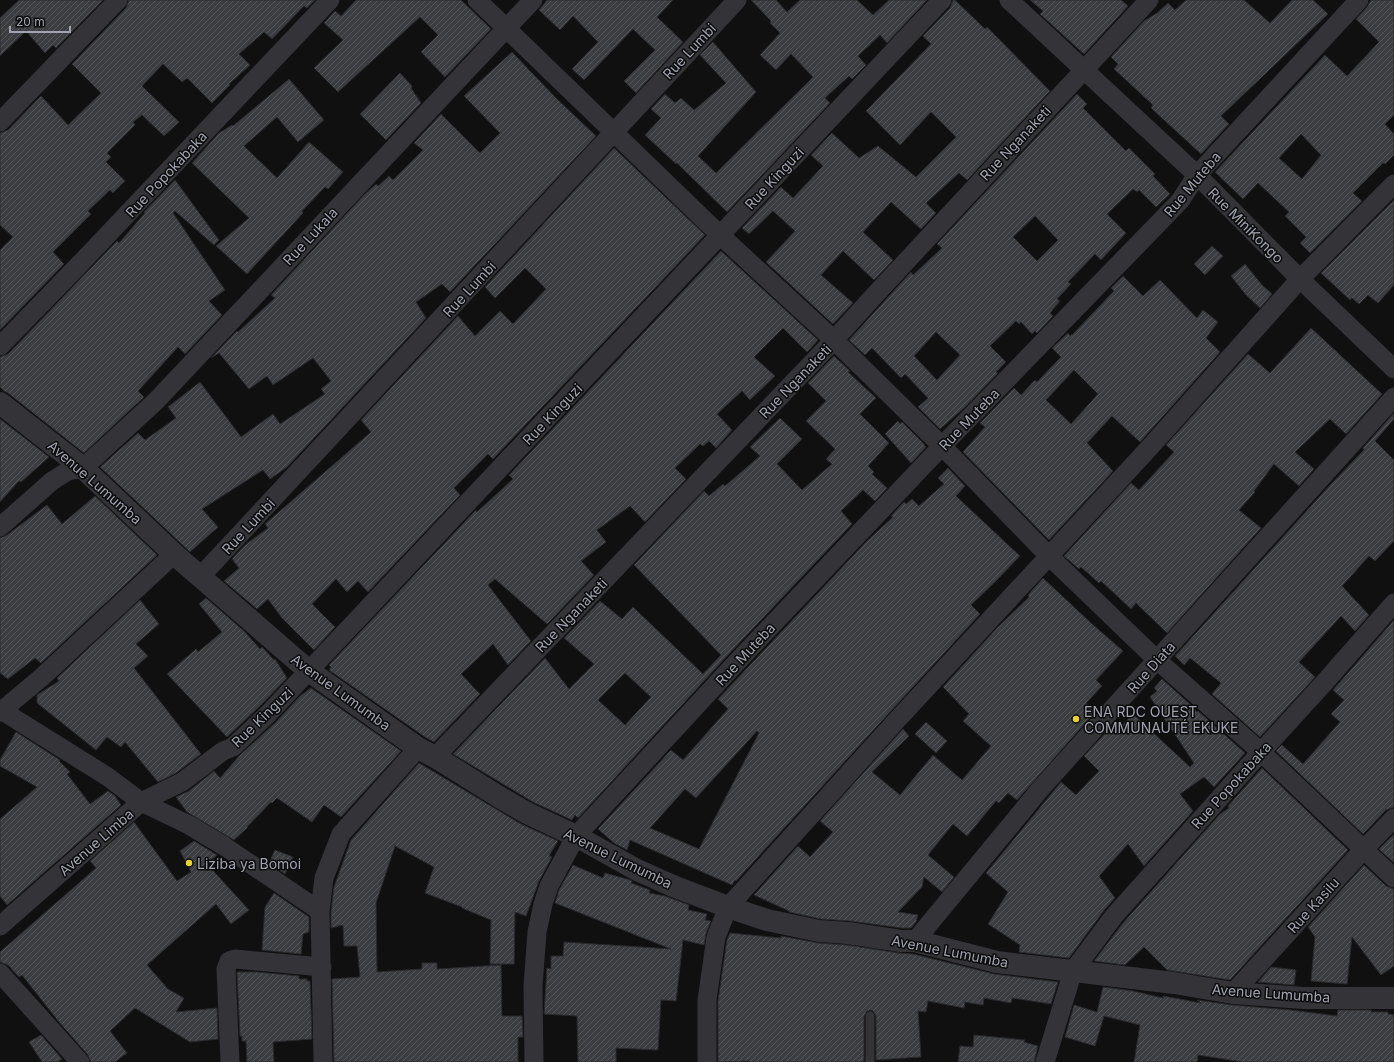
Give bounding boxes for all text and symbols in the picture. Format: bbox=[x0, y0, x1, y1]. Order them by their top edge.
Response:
scale bar bbox=[10, 8, 70, 34]
text: 20 m bbox=[16, 14, 45, 29]
street label: Rue Lumbi bbox=[659, 20, 719, 82]
street label: Rue Nganaketi bbox=[976, 102, 1054, 184]
street label: Rue Popokabaka bbox=[122, 128, 210, 220]
street label: Rue Kinguzi bbox=[741, 143, 807, 213]
street label: Rue Muteba bbox=[1160, 148, 1224, 220]
street label: Rue MiniKongo bbox=[1205, 184, 1287, 266]
street label: Rue Lukala bbox=[279, 204, 341, 268]
street label: Rue Lumbi bbox=[439, 258, 499, 320]
street label: Rue Nganaketi bbox=[756, 341, 834, 421]
street label: Rue Kinguzi bbox=[519, 380, 585, 448]
street label: Rue Muteba bbox=[935, 385, 1003, 453]
street label: Avenue Lumumba bbox=[45, 437, 145, 527]
street label: Rue Lumbi bbox=[218, 495, 278, 557]
street label: Rue Nganaketi bbox=[532, 575, 610, 655]
street label: Rue Muteba bbox=[712, 619, 778, 689]
street label: Rue Diata bbox=[1124, 638, 1178, 696]
street label: Avenue Lumumba bbox=[288, 650, 394, 734]
street label: Rue Kinguzi bbox=[228, 684, 296, 750]
place label: ENA RDC OUEST COMMUNAUTÉ EKUKE bbox=[1084, 703, 1238, 736]
marker: ENA RDC OUEST COMMUNAUTÉ EKUKE bbox=[1071, 714, 1081, 724]
street label: Rue Popokabaka bbox=[1187, 738, 1275, 832]
street label: Avenue Limba bbox=[55, 805, 137, 879]
street label: Avenue Lumumba bbox=[561, 824, 675, 892]
place label: Liziba ya Bomoi bbox=[197, 855, 301, 872]
marker: Liziba ya Bomoi bbox=[184, 858, 194, 868]
street label: Rue Kasilu bbox=[1284, 874, 1342, 936]
street label: Avenue Lumumba bbox=[890, 931, 1010, 971]
street label: Avenue Lumumba bbox=[1211, 980, 1331, 1006]

